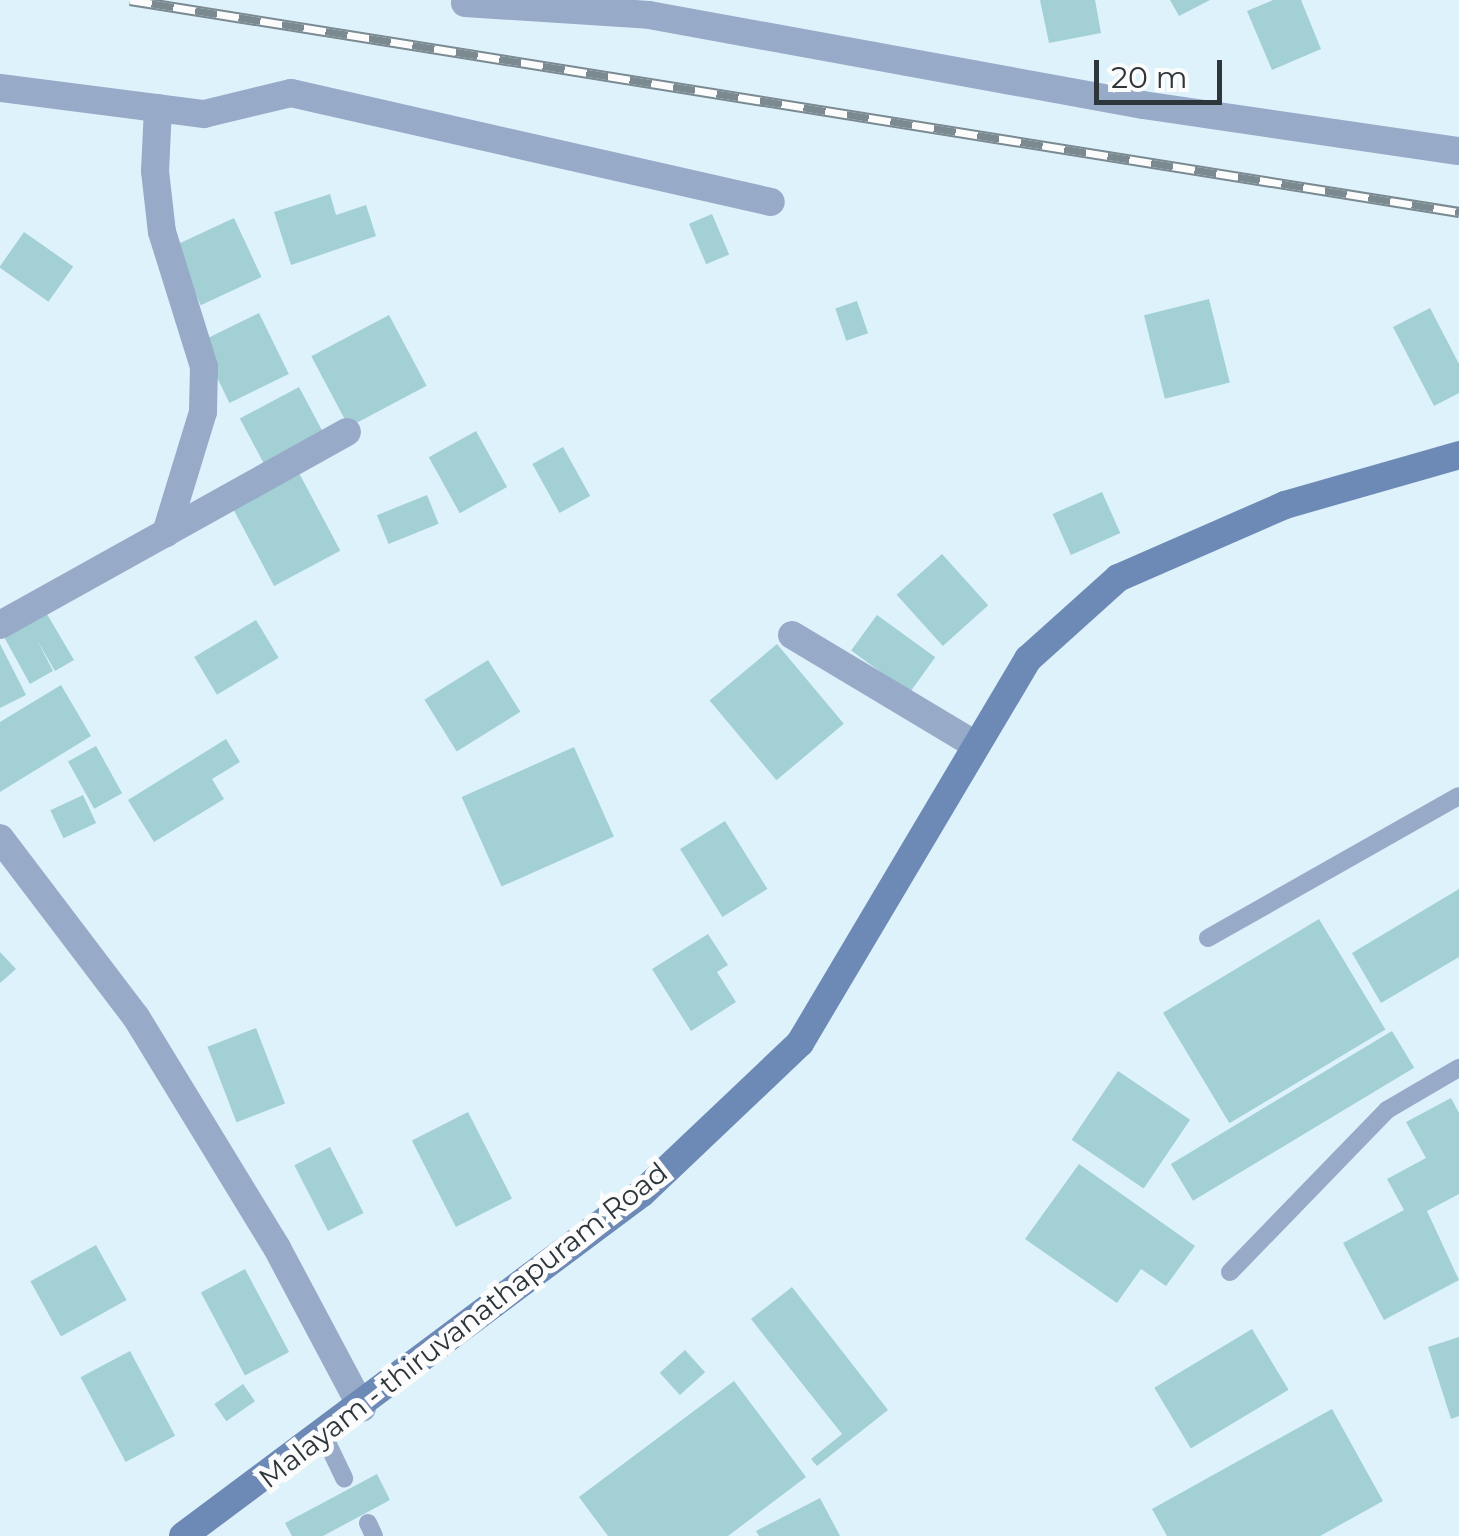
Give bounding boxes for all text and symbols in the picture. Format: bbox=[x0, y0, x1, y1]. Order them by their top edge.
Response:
scale bar bbox=[1099, 40, 1226, 102]
text: 20 m bbox=[1111, 59, 1188, 96]
street label: Malayam - thiruvanathapuram Road bbox=[252, 1155, 674, 1495]

